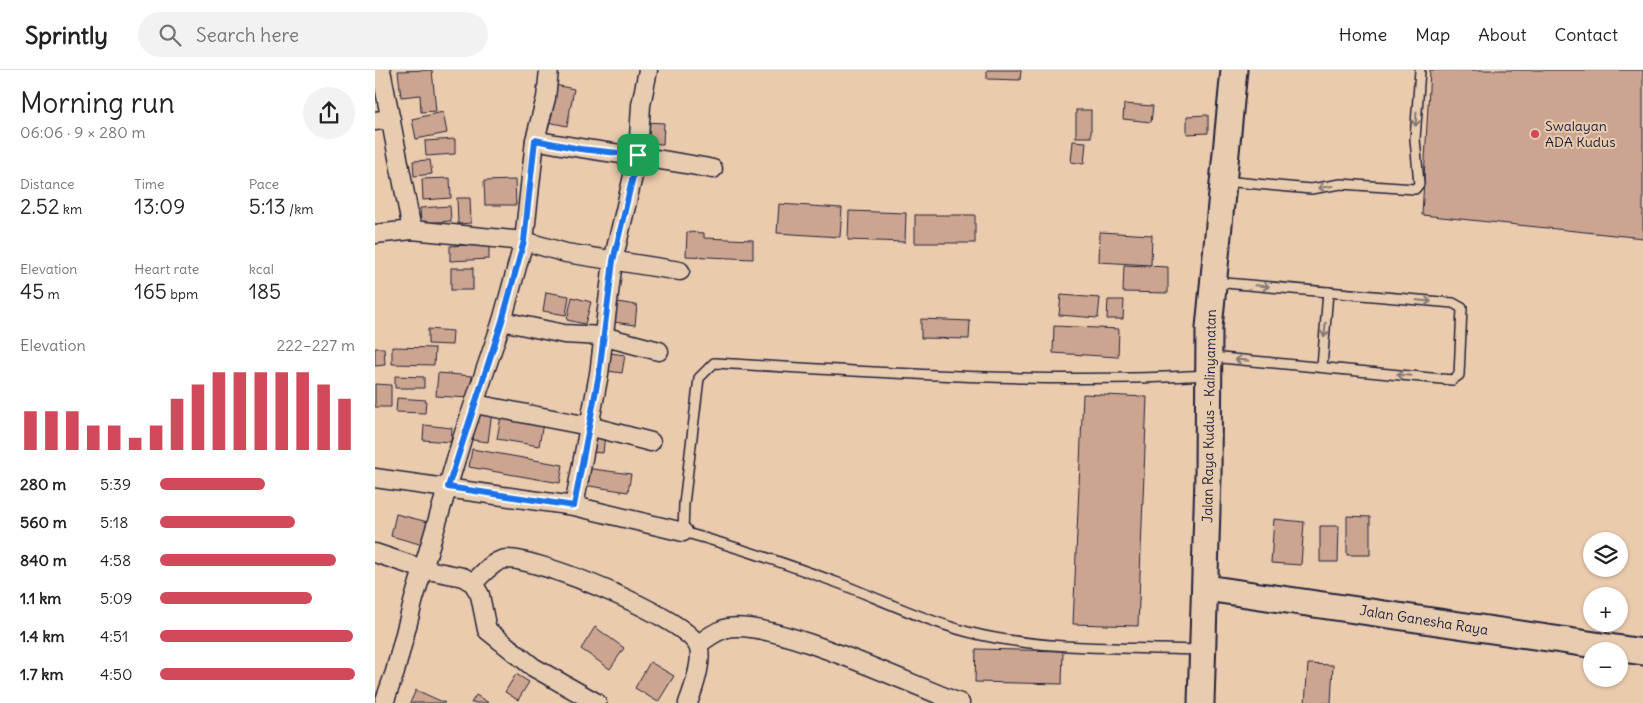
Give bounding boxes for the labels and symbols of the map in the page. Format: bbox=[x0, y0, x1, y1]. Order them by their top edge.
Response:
one-way arrow bbox=[1412, 110, 1421, 126]
place label: Swalayan ADA Kudus bbox=[1545, 117, 1616, 151]
marker: Swalayan ADA Kudus bbox=[1529, 128, 1541, 140]
pin bbox=[617, 134, 659, 176]
one-way arrow bbox=[1317, 183, 1333, 193]
one-way arrow bbox=[1254, 281, 1270, 291]
one-way arrow bbox=[1416, 296, 1432, 306]
street label: Jalan Raya Kudus - Kalinyamatan bbox=[1198, 309, 1220, 523]
one-way arrow bbox=[1321, 321, 1330, 337]
one-way arrow bbox=[1234, 355, 1250, 365]
one-way arrow bbox=[1396, 370, 1412, 380]
street label: Jalan Ganesha Raya bbox=[1358, 601, 1490, 639]

